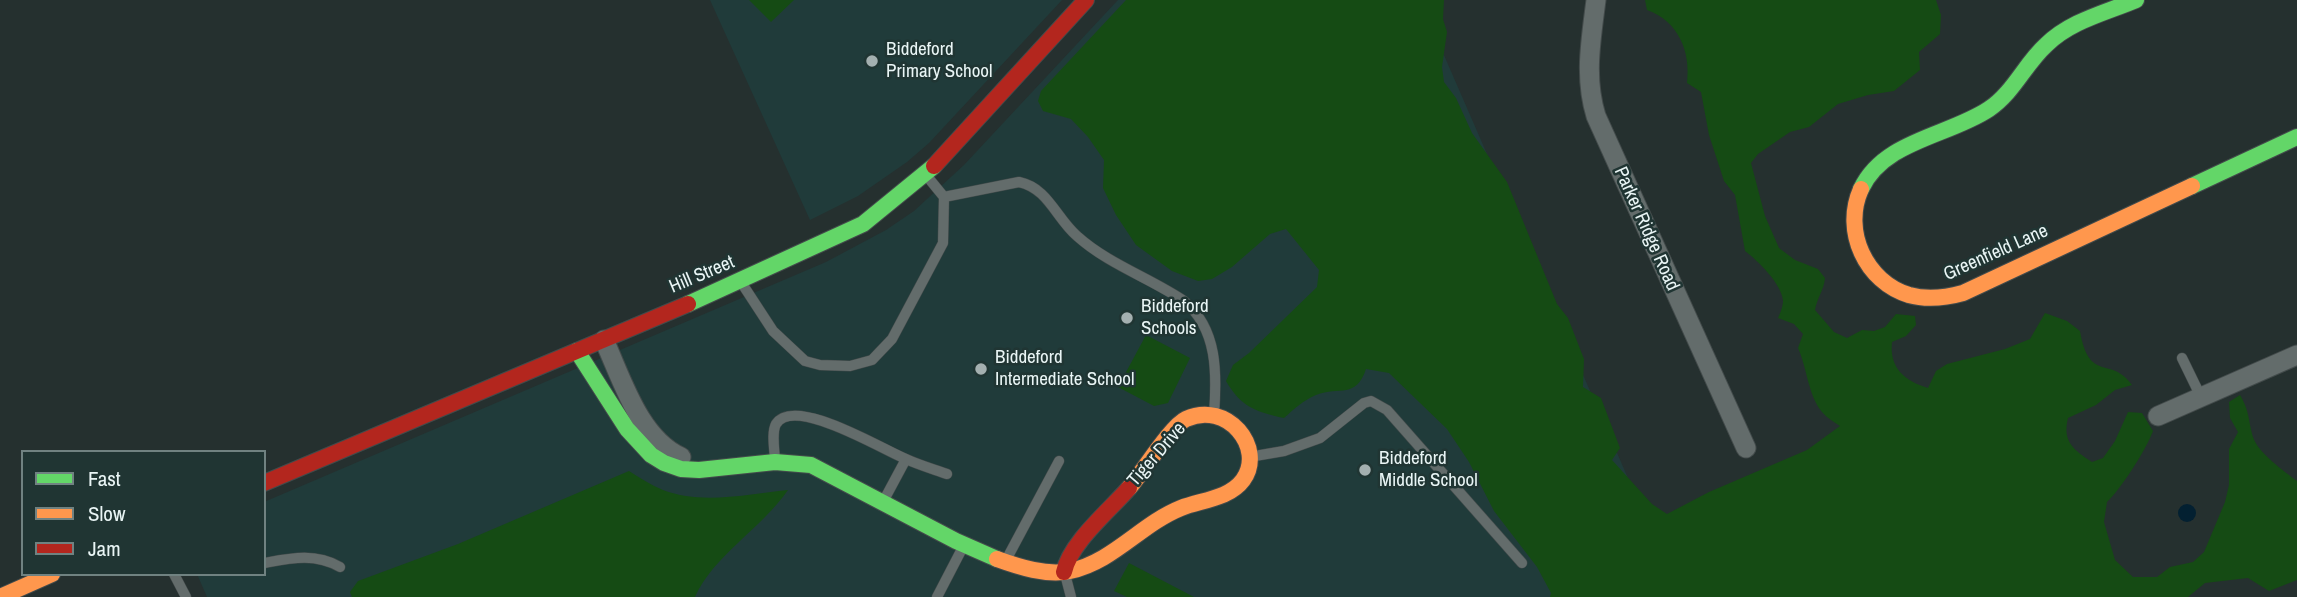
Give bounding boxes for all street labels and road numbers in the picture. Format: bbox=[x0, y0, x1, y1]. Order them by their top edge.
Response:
street label: Parker Ridge Road bbox=[1608, 163, 1684, 295]
street label: Greenfield Lane bbox=[1940, 220, 2052, 286]
street label: Hill Street bbox=[666, 251, 738, 299]
street label: Tiger Drive bbox=[1123, 418, 1191, 492]

